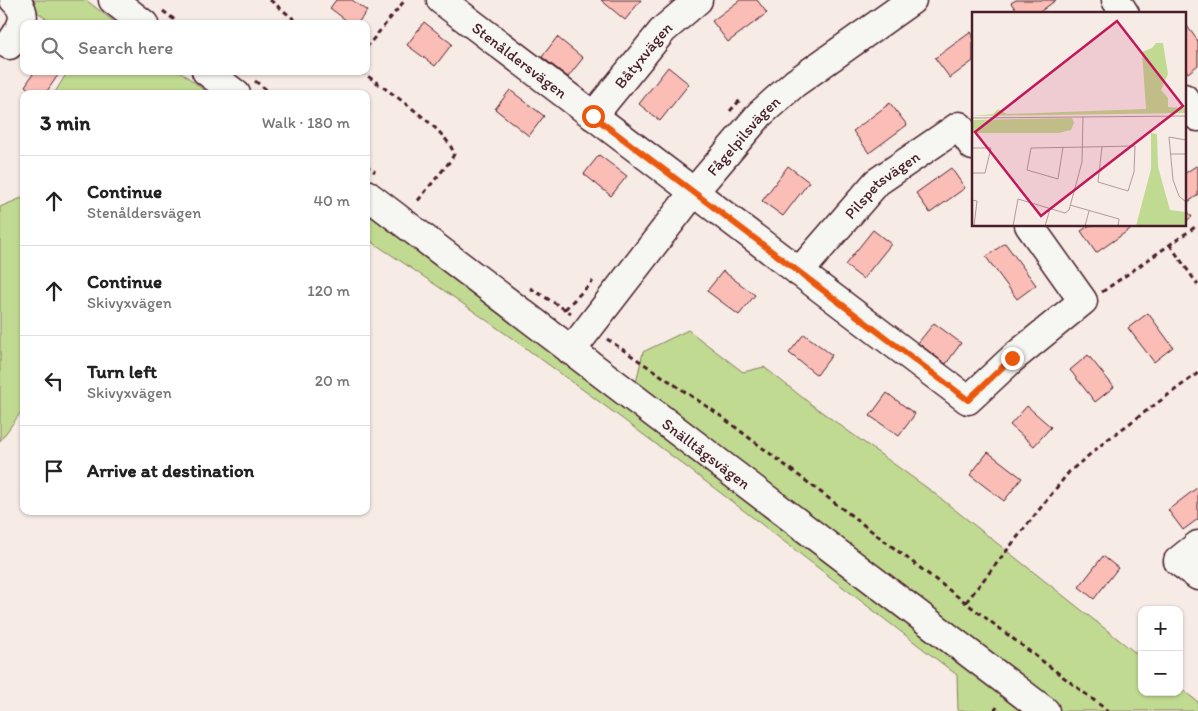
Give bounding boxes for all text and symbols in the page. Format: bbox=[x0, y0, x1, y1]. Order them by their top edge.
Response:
inset map bbox=[972, 12, 1186, 226]
street label: Stenåldersvägen bbox=[468, 18, 571, 102]
street label: Båtyxvägen bbox=[610, 18, 676, 92]
search box bbox=[20, 20, 370, 75]
icon: search bbox=[38, 34, 66, 62]
text: Search here bbox=[78, 36, 173, 59]
street label: Fågelpilsvägen bbox=[703, 92, 784, 180]
route start bbox=[582, 105, 605, 128]
text: 3 min bbox=[40, 110, 90, 135]
text: Walk · 180 m bbox=[262, 113, 350, 132]
street label: Pilspetsvägen bbox=[841, 147, 924, 223]
text: Continue bbox=[87, 180, 162, 203]
icon: ahead bbox=[40, 187, 68, 215]
text: 40 m bbox=[313, 191, 350, 210]
text: Stenåldersvägen bbox=[87, 203, 201, 222]
text: Continue bbox=[87, 270, 162, 293]
icon: ahead bbox=[40, 277, 68, 305]
text: 120 m bbox=[307, 281, 350, 300]
text: Skivyxvägen bbox=[87, 293, 172, 312]
route end bbox=[1001, 347, 1024, 370]
text: Turn left bbox=[87, 360, 157, 383]
icon: left bbox=[40, 367, 68, 395]
text: 20 m bbox=[315, 371, 350, 390]
text: Skivyxvägen bbox=[87, 383, 172, 402]
street label: Snälltågsvägen bbox=[658, 414, 754, 493]
icon: arrive bbox=[40, 457, 68, 485]
text: Arrive at destination bbox=[87, 459, 254, 482]
map controls bbox=[1138, 606, 1183, 696]
button: + bbox=[1138, 606, 1183, 651]
button: − bbox=[1138, 651, 1183, 696]

